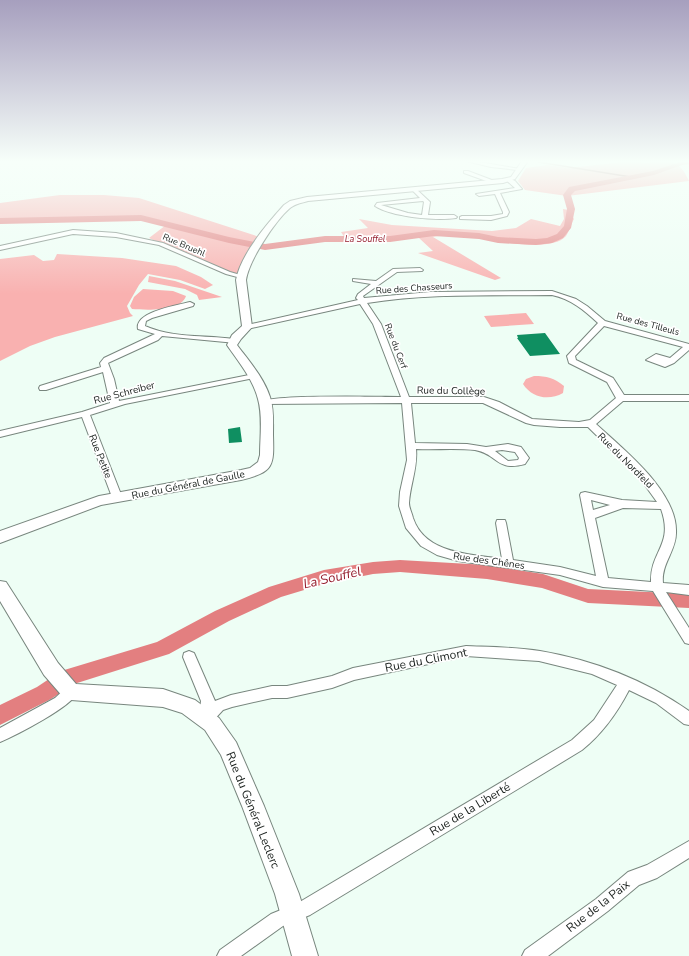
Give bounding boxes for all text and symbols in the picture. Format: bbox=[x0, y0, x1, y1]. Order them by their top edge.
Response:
street label: Rue Bruehl bbox=[161, 231, 207, 259]
water label: La Souffel bbox=[345, 233, 386, 245]
street label: Rue des Chasseurs bbox=[375, 279, 453, 297]
street label: Rue des Tilleuls bbox=[615, 310, 681, 338]
street label: Rue du Cerf bbox=[382, 322, 411, 371]
street label: Rue Schreiber bbox=[92, 378, 157, 408]
street label: Rue du Collège bbox=[417, 383, 485, 399]
street label: Rue du Nordfeld bbox=[594, 430, 656, 492]
street label: Rue Petite bbox=[85, 432, 115, 480]
street label: Rue du Général de Gaulle bbox=[130, 467, 246, 503]
street label: Rue des Chênes bbox=[452, 549, 526, 573]
water label: La Souffel bbox=[302, 563, 363, 593]
street label: Rue du Climont bbox=[384, 644, 469, 676]
street label: Rue du Général Leclerc bbox=[222, 749, 284, 871]
street label: Rue de la Liberté bbox=[427, 779, 513, 839]
street label: Rue de la Paix bbox=[563, 876, 634, 936]

